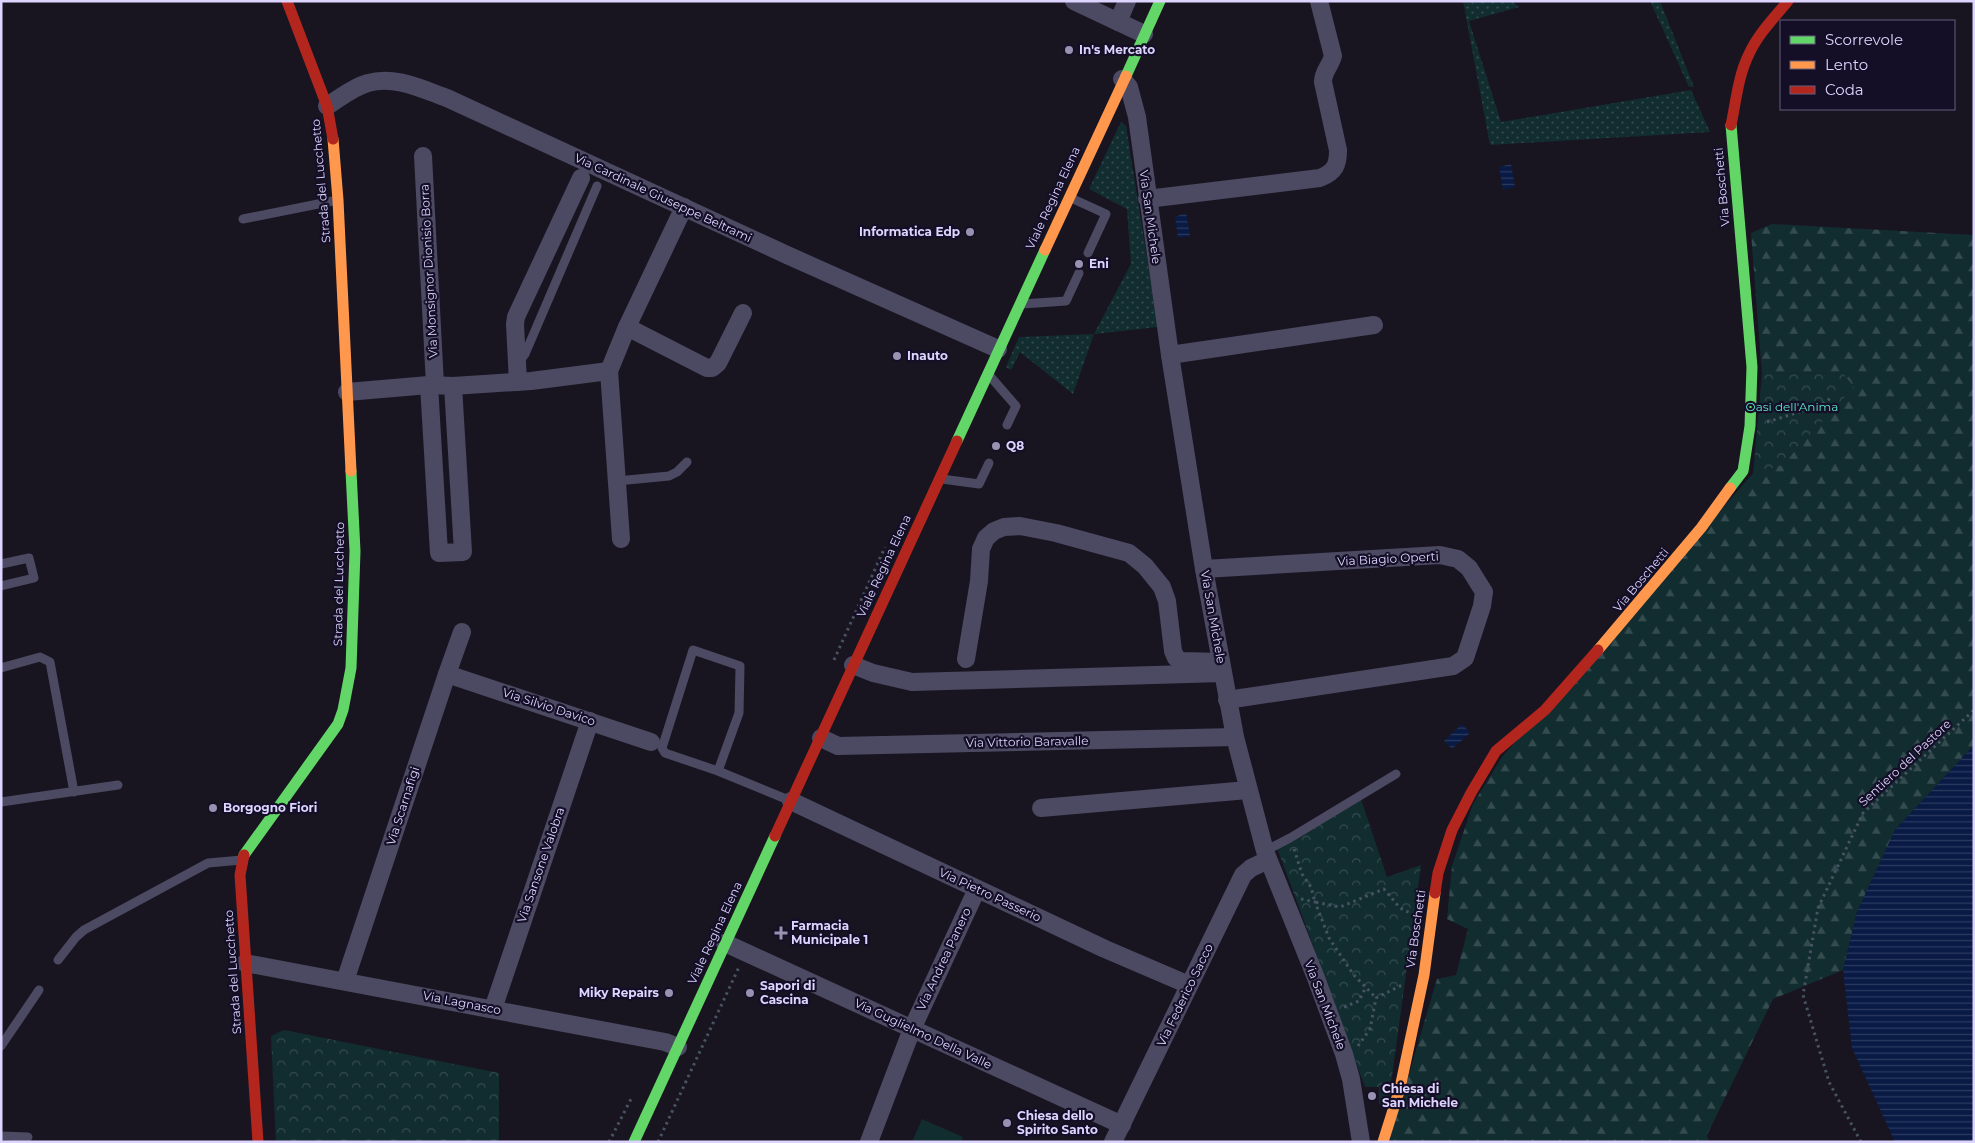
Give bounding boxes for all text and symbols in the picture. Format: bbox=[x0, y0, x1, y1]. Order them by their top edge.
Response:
legend bbox=[1780, 20, 1955, 110]
text: Scorrevole bbox=[1825, 30, 1903, 49]
place label: In's Mercato bbox=[1079, 42, 1155, 57]
marker: In's Mercato bbox=[1063, 44, 1075, 56]
text: Lento bbox=[1825, 55, 1868, 74]
text: Coda bbox=[1825, 80, 1864, 99]
street label: Strada del Lucchetto bbox=[308, 118, 333, 244]
street label: Viale Regina Elena bbox=[1022, 144, 1083, 251]
street label: Via Boschetti bbox=[1711, 147, 1732, 227]
street label: Via Cardinale Giuseppe Beltrami bbox=[572, 150, 754, 245]
street label: Via San Michele bbox=[1136, 169, 1165, 265]
street label: Via Monsignor Dionisio Borra bbox=[416, 184, 441, 358]
place label: Informatica Edp bbox=[859, 224, 960, 239]
marker: Informatica Edp bbox=[964, 226, 976, 238]
place label: Eni bbox=[1089, 256, 1109, 271]
marker: Eni bbox=[1073, 258, 1085, 270]
place label: Inauto bbox=[907, 348, 948, 363]
marker: Inauto bbox=[891, 350, 903, 362]
park label: Oasi dell'Anima bbox=[1746, 399, 1838, 414]
place label: Q8 bbox=[1006, 438, 1024, 453]
marker: Q8 bbox=[990, 440, 1002, 452]
street label: Viale Regina Elena bbox=[853, 512, 914, 619]
street label: Strada del Lucchetto bbox=[330, 522, 347, 646]
street label: Via Boschetti bbox=[1610, 545, 1672, 615]
street label: Via Biagio Operti bbox=[1337, 548, 1439, 569]
street label: Via San Michele bbox=[1198, 569, 1229, 665]
street label: Via Silvio Davico bbox=[501, 684, 597, 729]
street label: Sentiero del Pastore bbox=[1855, 716, 1954, 809]
street label: Via Vittorio Baravalle bbox=[965, 733, 1089, 750]
street label: Via Scarnafigi bbox=[383, 765, 422, 847]
place label: Borgogno Fiori bbox=[223, 800, 317, 815]
marker: Borgogno Fiori bbox=[207, 802, 219, 814]
street label: Via Sansone Valobra bbox=[514, 805, 567, 925]
street label: Via Pietro Passerio bbox=[937, 864, 1044, 925]
street label: Viale Regina Elena bbox=[684, 879, 745, 986]
street label: Via Boschetti bbox=[1403, 889, 1428, 969]
street label: Via Andrea Panero bbox=[913, 905, 974, 1012]
street label: Strada del Lucchetto bbox=[221, 909, 244, 1035]
place label: Farmacia Municipale 1 bbox=[791, 918, 868, 947]
marker: Farmacia Municipale 1 bbox=[775, 927, 787, 939]
street label: Via Federico Sacco bbox=[1153, 941, 1216, 1048]
street label: Via San Michele bbox=[1302, 958, 1349, 1052]
place label: Sapori di Cascina bbox=[760, 978, 815, 1007]
place label: Miky Repairs bbox=[579, 985, 660, 1000]
marker: Miky Repairs bbox=[663, 987, 675, 999]
marker: Sapori di Cascina bbox=[744, 987, 756, 999]
street label: Via Lagnasco bbox=[422, 988, 502, 1017]
street label: Via Guglielmo Della Valle bbox=[852, 995, 994, 1072]
place label: Chiesa di San Michele bbox=[1382, 1081, 1458, 1110]
marker: Chiesa di San Michele bbox=[1366, 1090, 1378, 1102]
place label: Chiesa dello Spirito Santo bbox=[1017, 1108, 1098, 1137]
marker: Chiesa dello Spirito Santo bbox=[1001, 1117, 1013, 1129]

